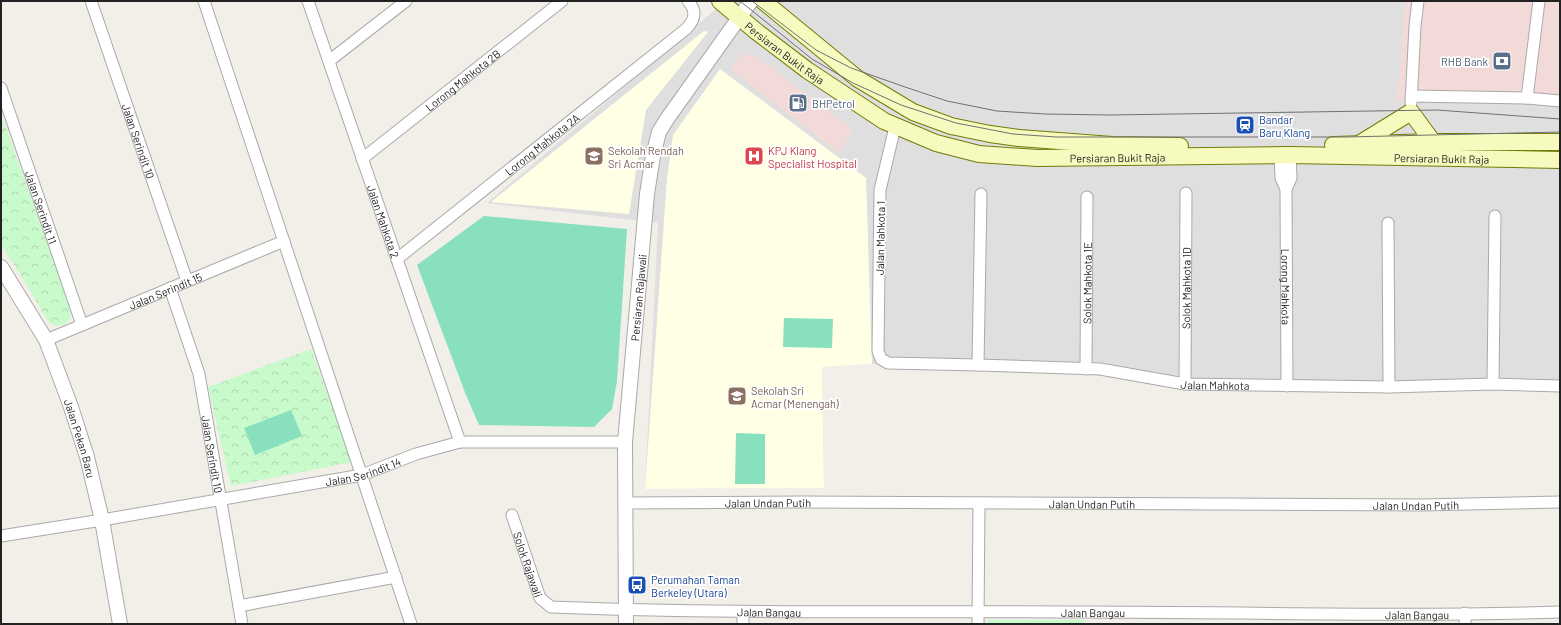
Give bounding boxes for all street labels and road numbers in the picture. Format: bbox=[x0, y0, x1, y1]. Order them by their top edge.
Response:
street label: Persiaran Bukit Raja bbox=[743, 19, 827, 86]
street label: Lorong Mahkota 2B bbox=[422, 46, 502, 113]
street label: Jalan Serindit 10 bbox=[120, 102, 158, 180]
street label: Lorong Mahkota 2A bbox=[502, 110, 582, 177]
street label: Persiaran Bukit Raja bbox=[1070, 150, 1165, 164]
street label: Persiaran Bukit Raja bbox=[1394, 150, 1489, 165]
street label: Jalan Serindit 11 bbox=[23, 169, 60, 245]
street label: Jalan Mahkota 2 bbox=[365, 183, 403, 260]
street label: Jalan Mahkota 1 bbox=[873, 201, 887, 275]
street label: Solok Mahkota 1E bbox=[1080, 242, 1093, 324]
street label: Solok Mahkota 1D bbox=[1179, 247, 1192, 329]
street label: Lorong Mahkota bbox=[1280, 249, 1293, 325]
street label: Persiaran Rajawali bbox=[627, 253, 648, 342]
street label: Jalan Serindit 15 bbox=[127, 269, 204, 311]
street label: Jalan Mahkota bbox=[1180, 377, 1250, 391]
street label: Jalan Pekan Baru bbox=[62, 397, 98, 479]
street label: Jalan Serindit 10 bbox=[200, 414, 226, 494]
street label: Jalan Serindit 14 bbox=[324, 454, 403, 488]
street label: Jalan Undan Putih bbox=[725, 495, 811, 509]
street label: Jalan Undan Putih bbox=[1049, 497, 1135, 510]
street label: Jalan Undan Putih bbox=[1373, 498, 1459, 512]
street label: Solok Rajawali bbox=[512, 530, 546, 599]
street label: Jalan Bangau bbox=[737, 605, 801, 618]
street label: Jalan Bangau bbox=[1061, 605, 1125, 619]
street label: Jalan Bangau bbox=[1385, 608, 1449, 621]

